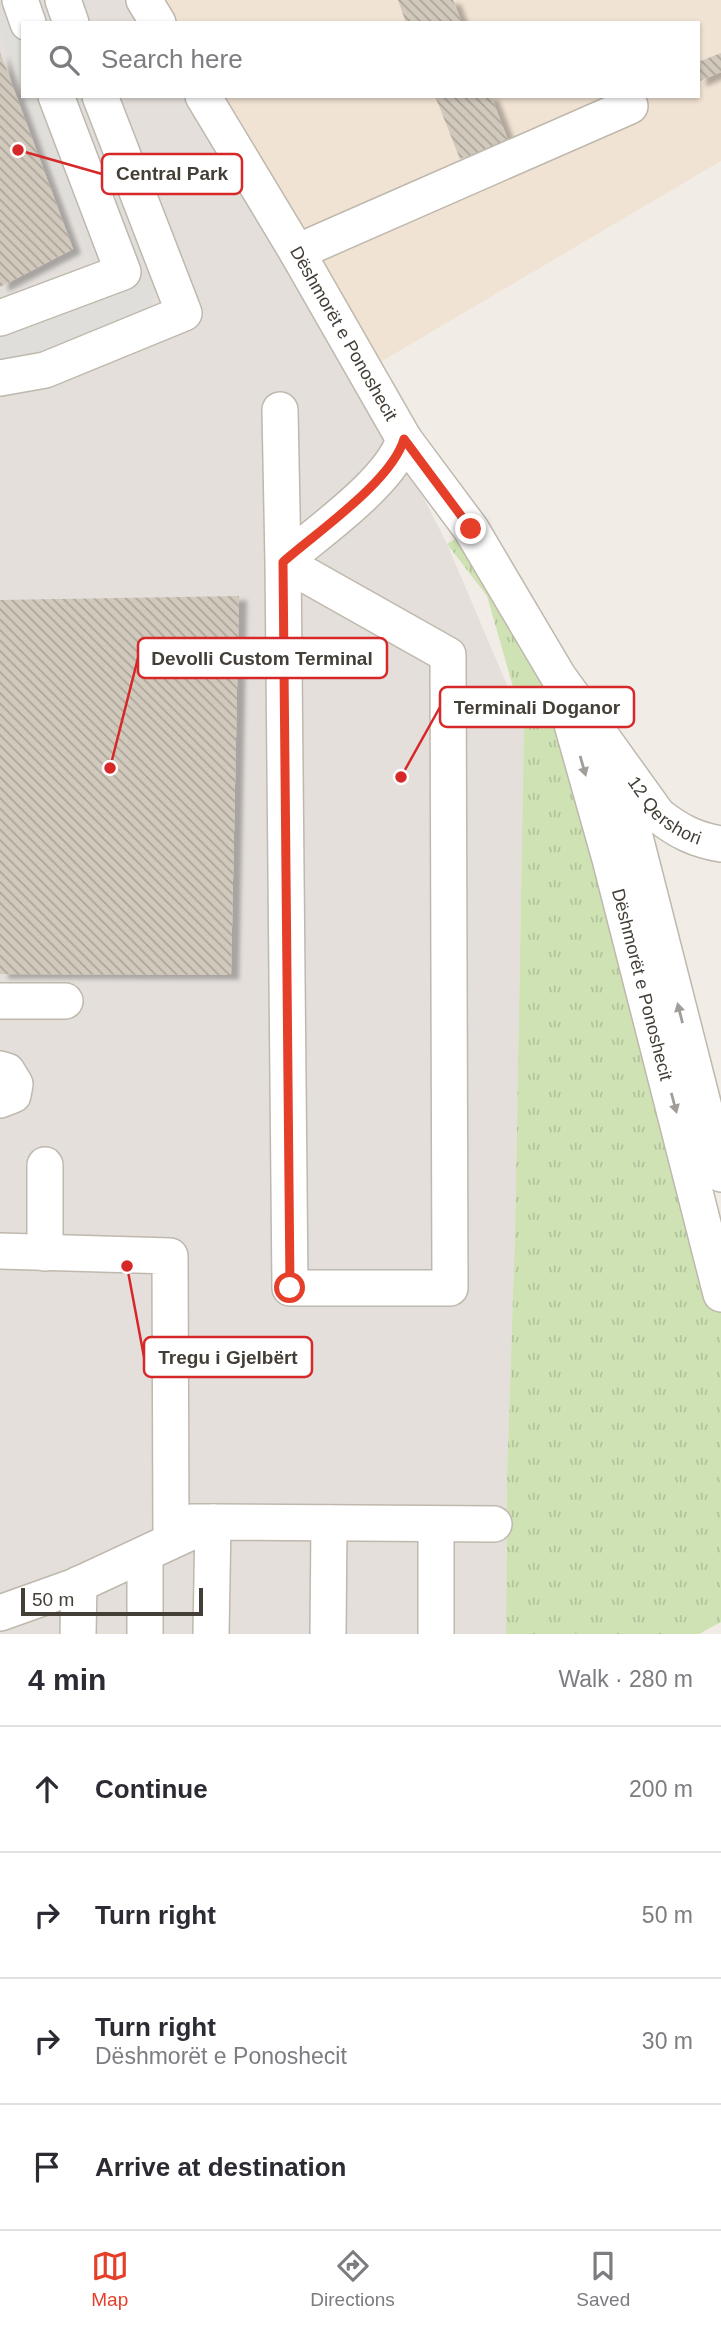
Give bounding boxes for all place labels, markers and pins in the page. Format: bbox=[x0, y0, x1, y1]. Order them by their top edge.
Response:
callout: Central Park bbox=[102, 154, 242, 194]
callout: Devolli Custom Terminal bbox=[138, 638, 387, 678]
callout: Terminali Doganor bbox=[440, 687, 634, 727]
callout: Tregu i Gjelbërt bbox=[144, 1337, 312, 1377]

